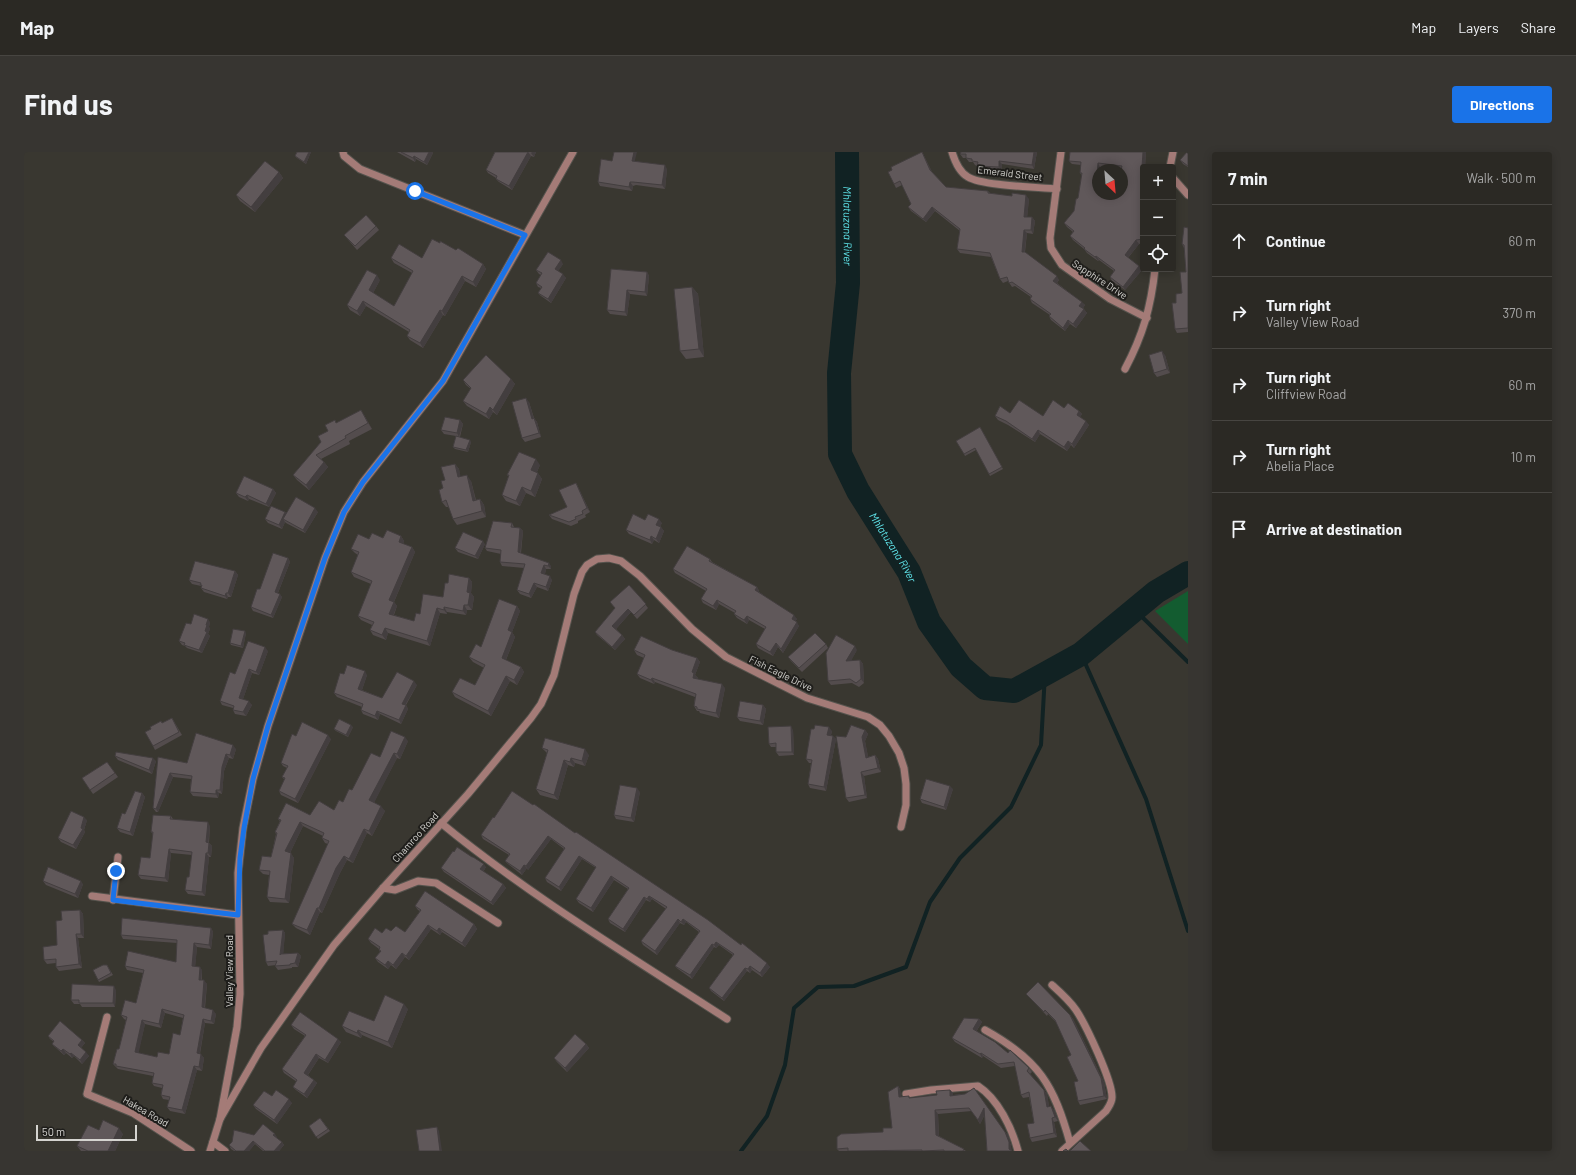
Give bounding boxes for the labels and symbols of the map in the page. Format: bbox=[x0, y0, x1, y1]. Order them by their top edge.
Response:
street label: Emerald Street bbox=[977, 163, 1044, 183]
north arrow bbox=[1092, 164, 1128, 200]
route start bbox=[406, 182, 424, 200]
water label: Mhlatuzana River bbox=[841, 186, 855, 267]
street label: Sapphire Drive bbox=[1070, 257, 1130, 301]
water label: Mhlatuzana River bbox=[867, 510, 920, 585]
street label: Fish Eagle Drive bbox=[747, 653, 815, 693]
street label: Chamroo Road bbox=[389, 809, 441, 865]
route end bbox=[107, 862, 125, 880]
street label: Valley View Road bbox=[223, 935, 235, 1007]
street label: Hakea Road bbox=[121, 1093, 171, 1129]
scale bar bbox=[36, 1123, 137, 1142]

